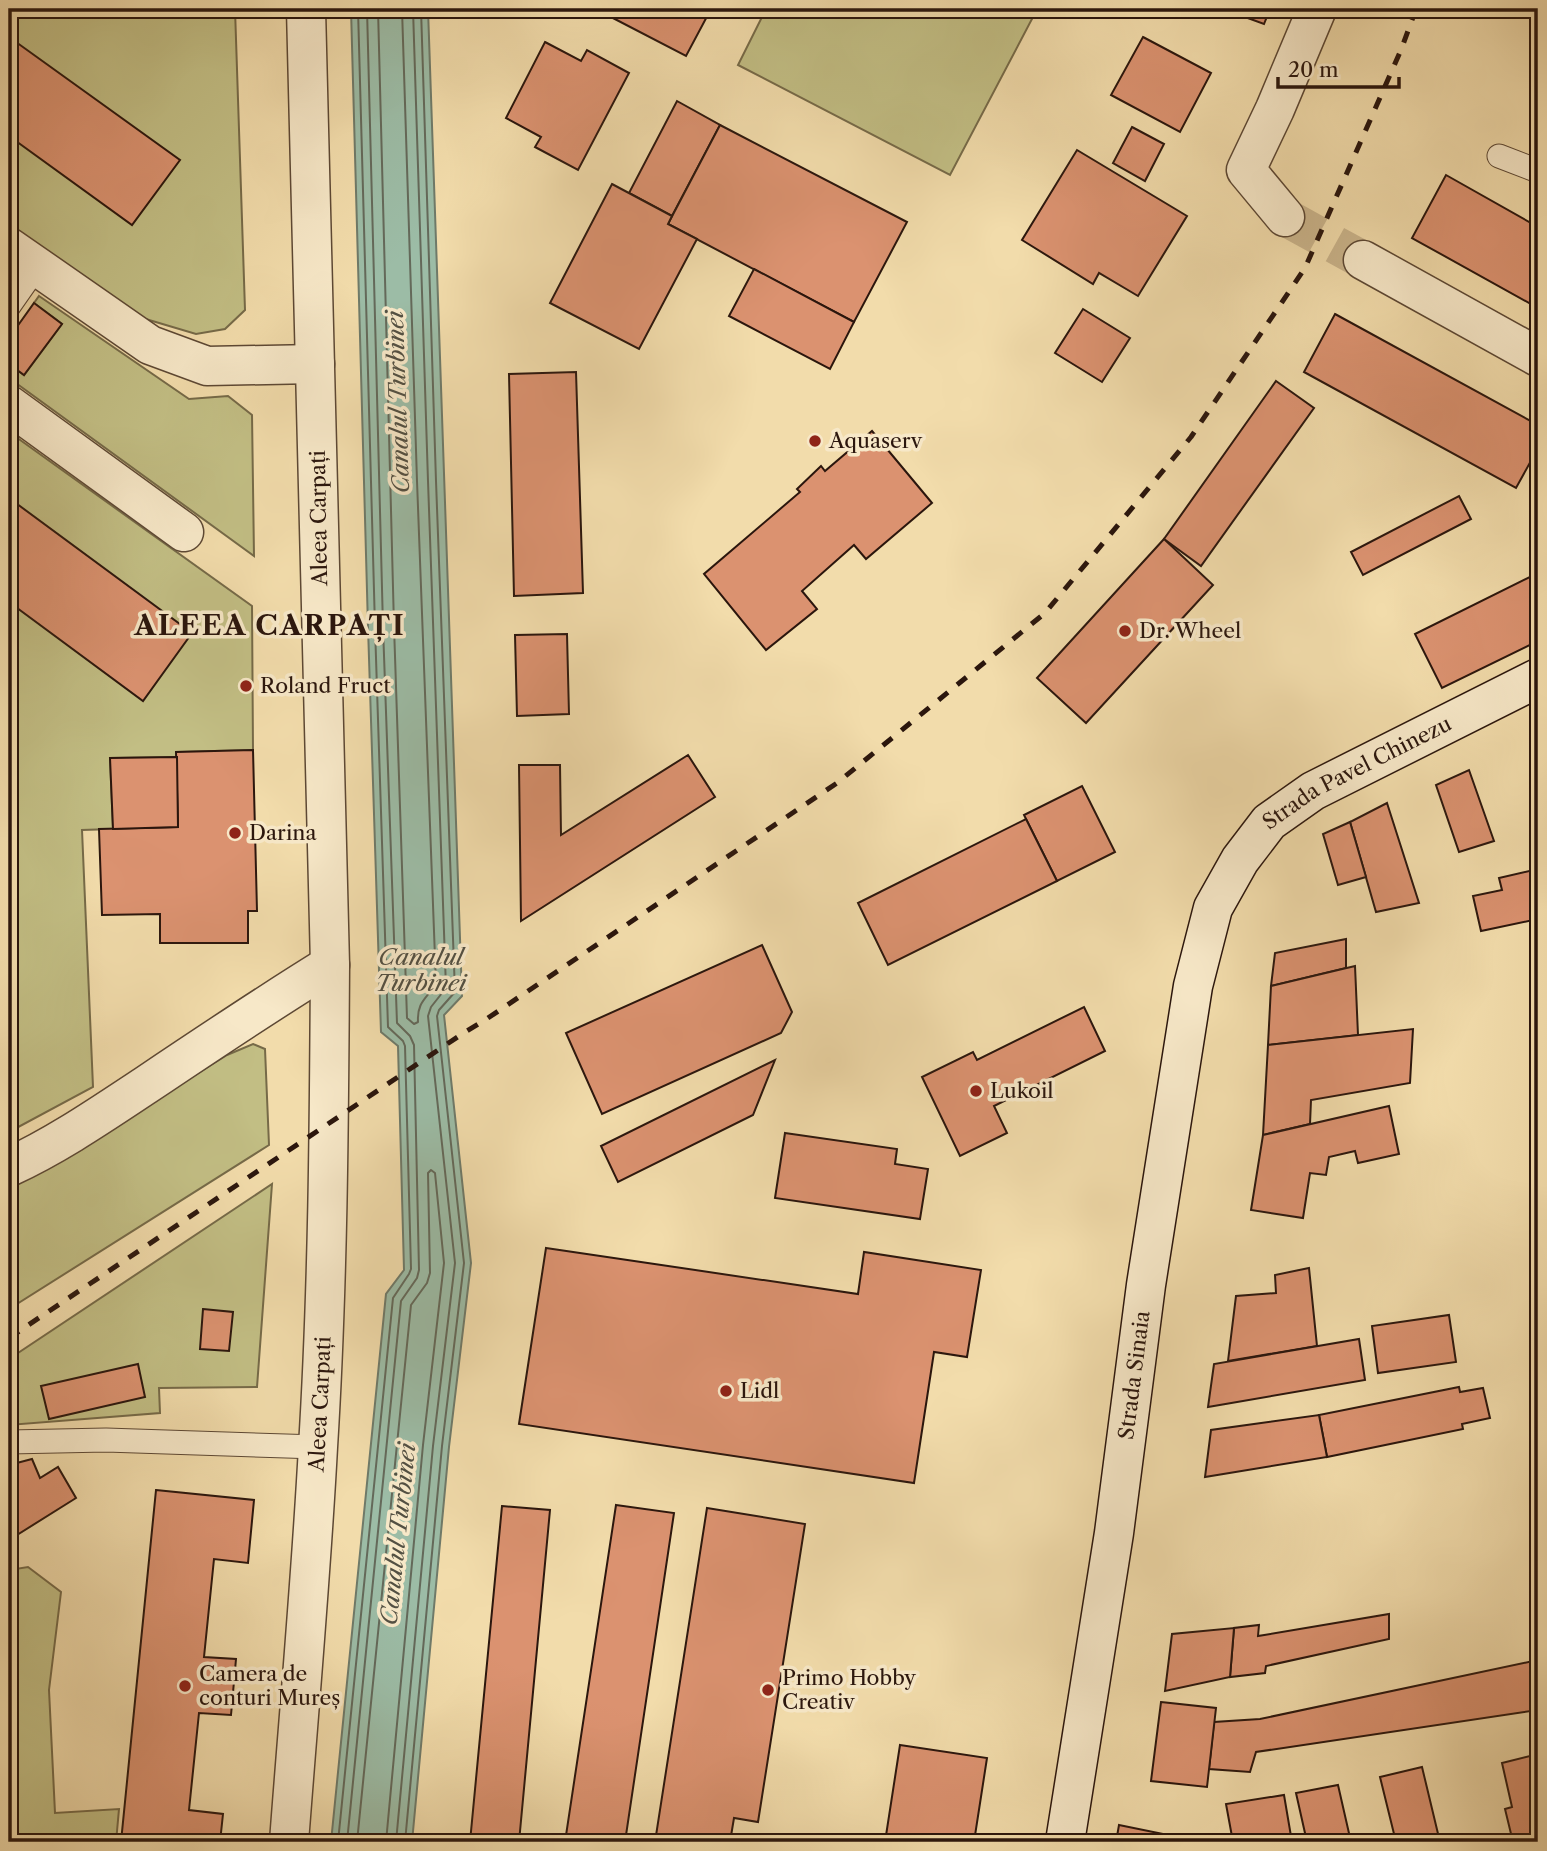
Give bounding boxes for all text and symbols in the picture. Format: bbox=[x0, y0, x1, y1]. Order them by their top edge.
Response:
scale bar bbox=[1278, 46, 1398, 90]
text: 20 m bbox=[1288, 57, 1339, 82]
water label: Canalul Turbinei bbox=[381, 308, 415, 494]
place label: Aquaserv bbox=[828, 428, 923, 453]
marker: Aquaserv bbox=[807, 433, 823, 449]
street label: Aleea Carpați bbox=[305, 450, 332, 587]
district label: ALEEA CARPAȚI bbox=[133, 608, 406, 643]
place label: Dr. Wheel bbox=[1139, 618, 1241, 643]
marker: Dr. Wheel bbox=[1117, 623, 1133, 639]
place label: Roland Fruct bbox=[260, 673, 391, 698]
marker: Roland Fruct bbox=[238, 678, 254, 694]
street label: Strada Pavel Chinezu bbox=[1257, 711, 1455, 835]
place label: Darina bbox=[249, 820, 317, 845]
marker: Darina bbox=[227, 825, 243, 841]
water label: Canalul Turbinei bbox=[376, 943, 468, 997]
place label: Lukoil bbox=[990, 1078, 1054, 1103]
marker: Lukoil bbox=[968, 1083, 984, 1099]
street label: Strada Sinaia bbox=[1113, 1308, 1155, 1441]
street label: Aleea Carpați bbox=[304, 1336, 336, 1474]
place label: Lidl bbox=[740, 1378, 779, 1403]
marker: Lidl bbox=[718, 1383, 734, 1399]
water label: Canalul Turbinei bbox=[375, 1440, 422, 1626]
place label: Camera de conturi Mureș bbox=[199, 1661, 341, 1710]
place label: Primo Hobby Creativ bbox=[782, 1665, 916, 1714]
marker: Camera de conturi Mureș bbox=[177, 1678, 193, 1694]
marker: Primo Hobby Creativ bbox=[760, 1682, 776, 1698]

